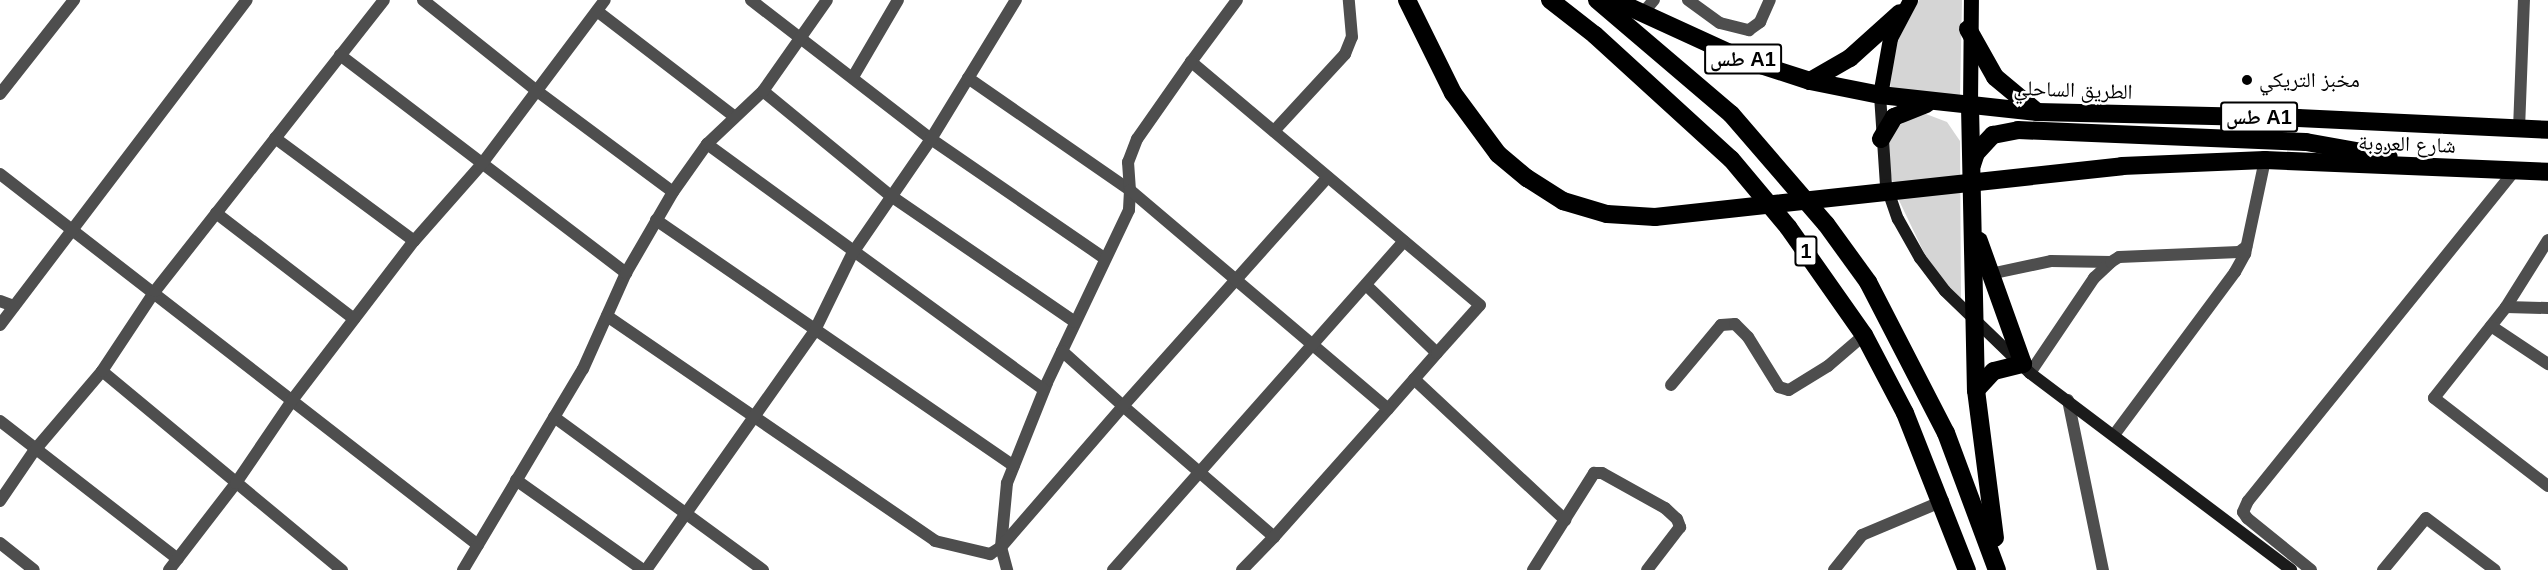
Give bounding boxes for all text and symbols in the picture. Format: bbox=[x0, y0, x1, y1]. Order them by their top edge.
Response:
road number: طس A1 bbox=[1704, 42, 1782, 76]
place label: مخبز التريكي bbox=[2259, 67, 2360, 93]
marker: مخبز التريكي bbox=[2240, 73, 2254, 87]
street label: الطريق الساحلي bbox=[2013, 75, 2133, 105]
road number: طس A1 bbox=[2220, 100, 2298, 134]
street label: شارع العروبة bbox=[2358, 130, 2456, 158]
road number: 1 bbox=[1794, 234, 1818, 268]

